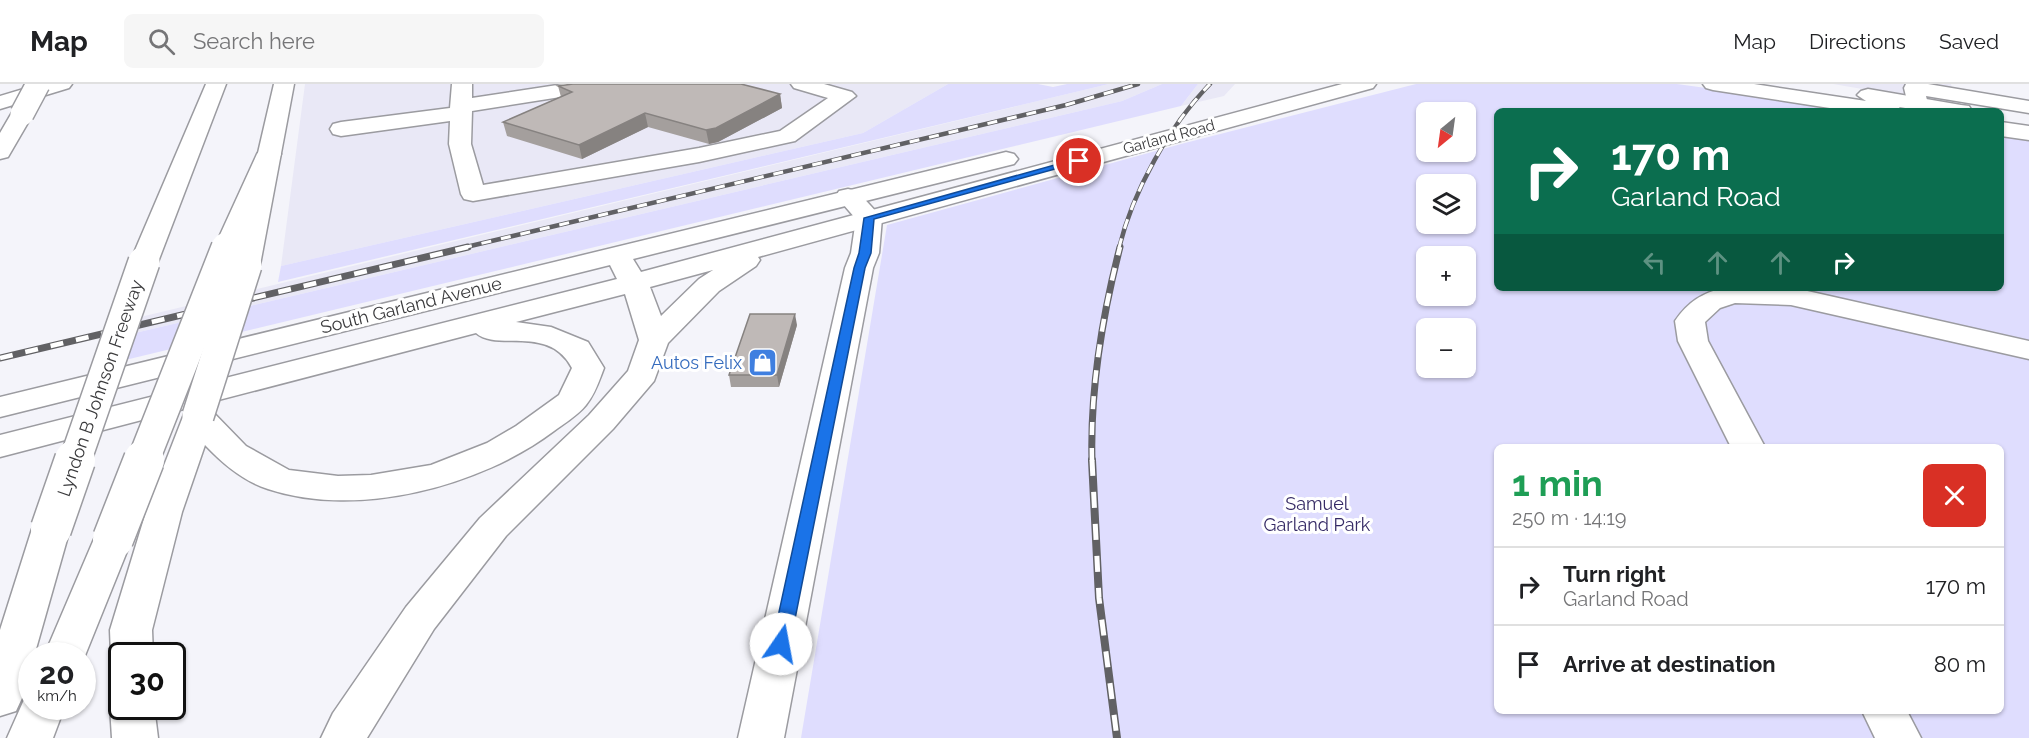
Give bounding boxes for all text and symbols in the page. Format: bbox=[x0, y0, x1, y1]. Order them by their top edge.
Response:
search box bbox=[124, 14, 544, 68]
text: Map bbox=[30, 25, 88, 58]
icon: search bbox=[145, 25, 178, 58]
text: Search here bbox=[193, 28, 315, 54]
text: Map bbox=[1733, 29, 1776, 54]
text: Directions bbox=[1809, 29, 1906, 54]
text: Saved bbox=[1939, 29, 1999, 54]
north arrow bbox=[1416, 102, 1476, 162]
map controls bbox=[1416, 102, 1476, 378]
street label: Garland Road bbox=[1121, 116, 1217, 158]
text: 170 m bbox=[1611, 131, 1730, 180]
icon: right bbox=[1512, 132, 1590, 210]
pin bbox=[1053, 135, 1104, 186]
icon: arrive bbox=[1062, 144, 1095, 177]
button: layers bbox=[1416, 174, 1476, 234]
text: Garland Road bbox=[1611, 181, 1781, 212]
button: + bbox=[1416, 246, 1476, 306]
icon: left bbox=[1638, 246, 1671, 279]
icon: ahead bbox=[1701, 246, 1734, 279]
icon: ahead bbox=[1764, 246, 1797, 279]
icon: right bbox=[1827, 246, 1860, 279]
street label: South Garland Avenue bbox=[318, 272, 504, 338]
street label: Lyndon B Johnson Freeway bbox=[53, 277, 147, 499]
button: − bbox=[1416, 318, 1476, 378]
shop icon: Autos Felix bbox=[747, 346, 779, 378]
place label: Autos Felix bbox=[651, 352, 742, 373]
text: 1 min bbox=[1512, 462, 1603, 504]
button: close bbox=[1923, 464, 1986, 527]
park label: Samuel Garland Park bbox=[1264, 493, 1371, 535]
text: 250 m · 14:19 bbox=[1512, 506, 1627, 530]
text: Turn right bbox=[1563, 561, 1666, 587]
icon: right bbox=[1512, 570, 1545, 603]
text: 170 m bbox=[1926, 573, 1986, 599]
text: Garland Road bbox=[1563, 587, 1689, 611]
position arrow bbox=[749, 612, 813, 676]
speed limit sign: 30 bbox=[108, 642, 186, 720]
icon: arrive bbox=[1512, 648, 1545, 681]
text: Arrive at destination bbox=[1563, 651, 1776, 677]
text: 80 m bbox=[1934, 651, 1986, 677]
text: 20 bbox=[39, 656, 75, 691]
text: km/h bbox=[37, 687, 77, 705]

